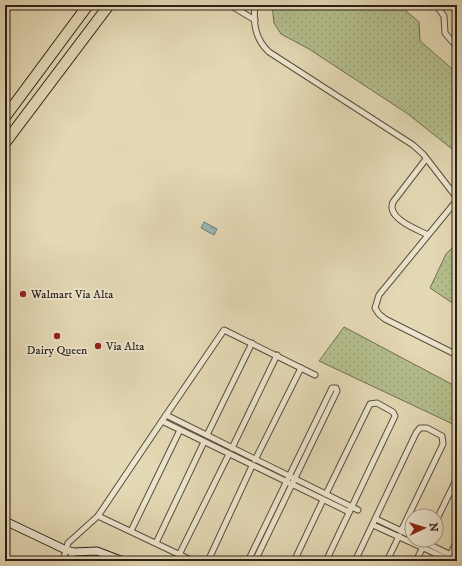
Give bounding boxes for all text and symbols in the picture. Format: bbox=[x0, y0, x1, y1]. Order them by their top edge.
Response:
place label: Walmart Via Alta bbox=[30, 287, 114, 302]
marker: Walmart Via Alta bbox=[18, 289, 28, 299]
marker: Dairy Queen bbox=[52, 331, 62, 341]
place label: Via Alta bbox=[105, 339, 145, 354]
marker: Via Alta bbox=[93, 341, 103, 351]
place label: Dairy Queen bbox=[27, 343, 88, 358]
north arrow bbox=[404, 508, 444, 548]
text: N bbox=[426, 522, 440, 532]

